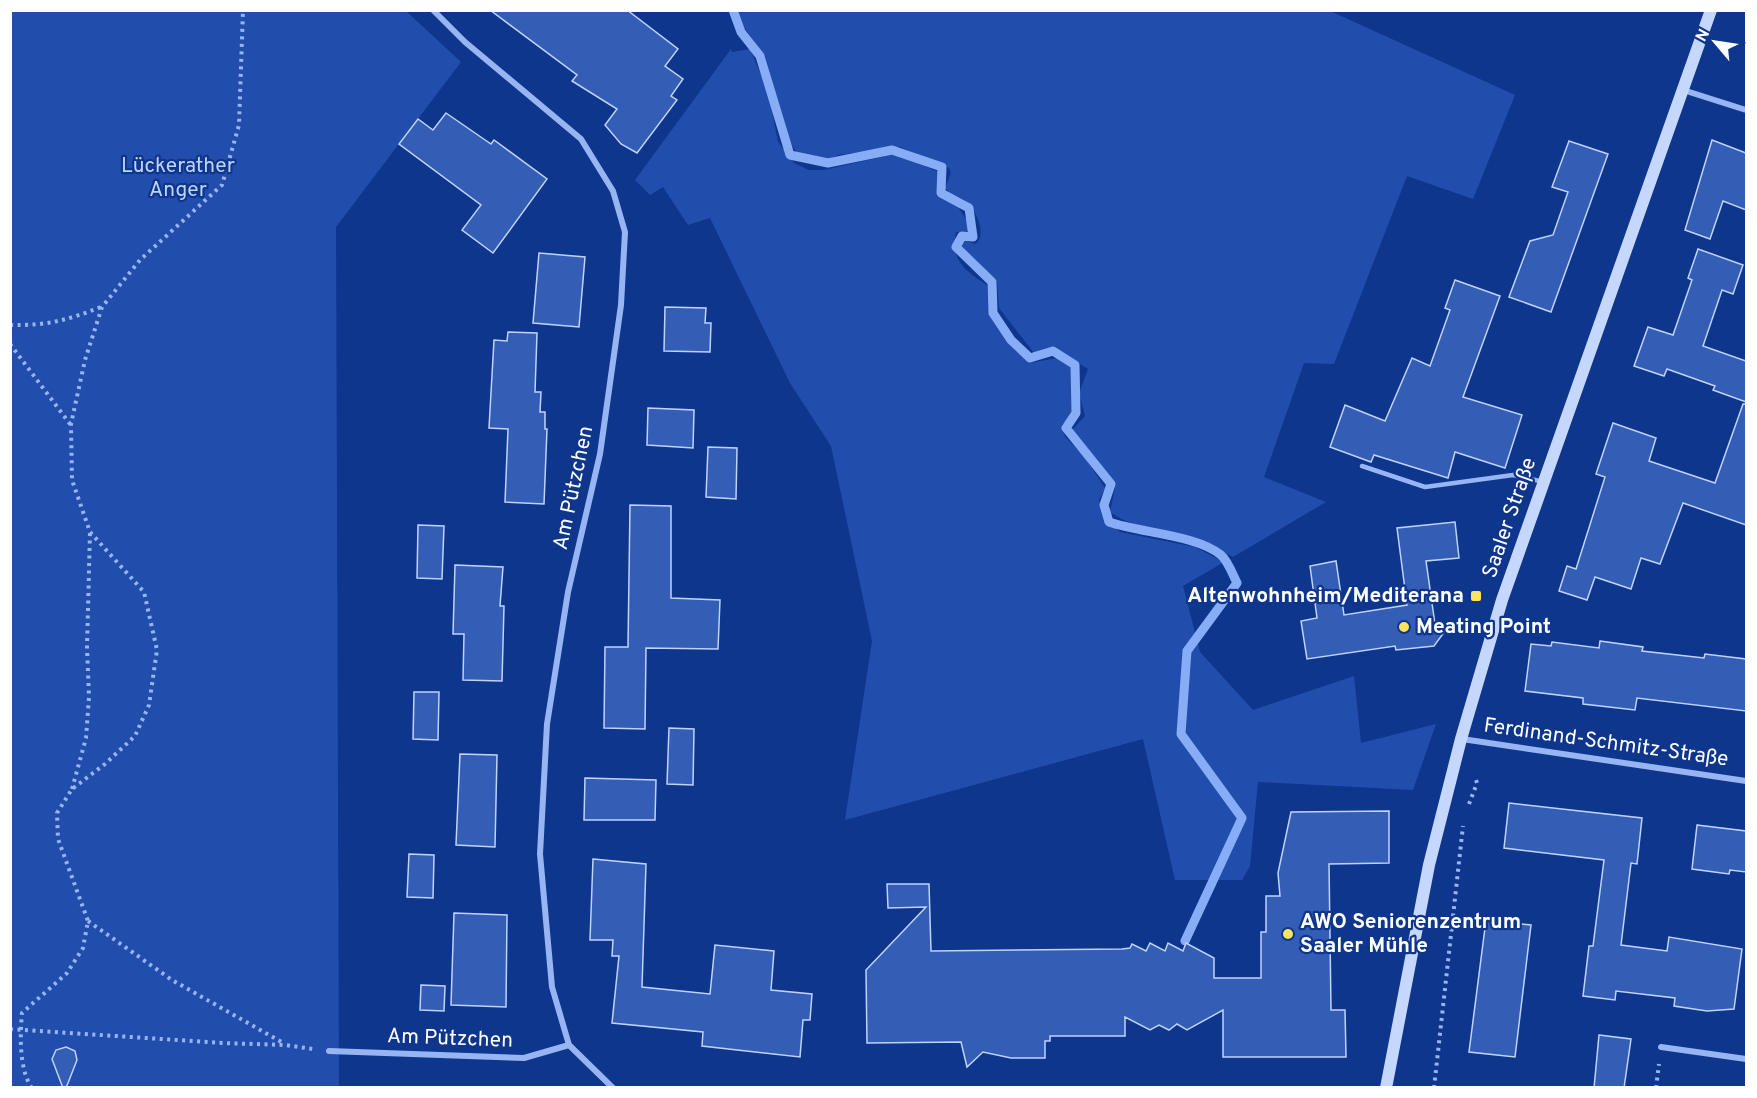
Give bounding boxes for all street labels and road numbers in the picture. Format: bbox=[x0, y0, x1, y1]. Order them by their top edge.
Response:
street label: Am Pützchen bbox=[548, 423, 600, 553]
street label: Saaler Straße bbox=[1477, 454, 1543, 582]
street label: Ferdinand-Schmitz-Straße bbox=[1482, 712, 1730, 774]
street label: Am Pützchen bbox=[386, 1023, 514, 1055]

